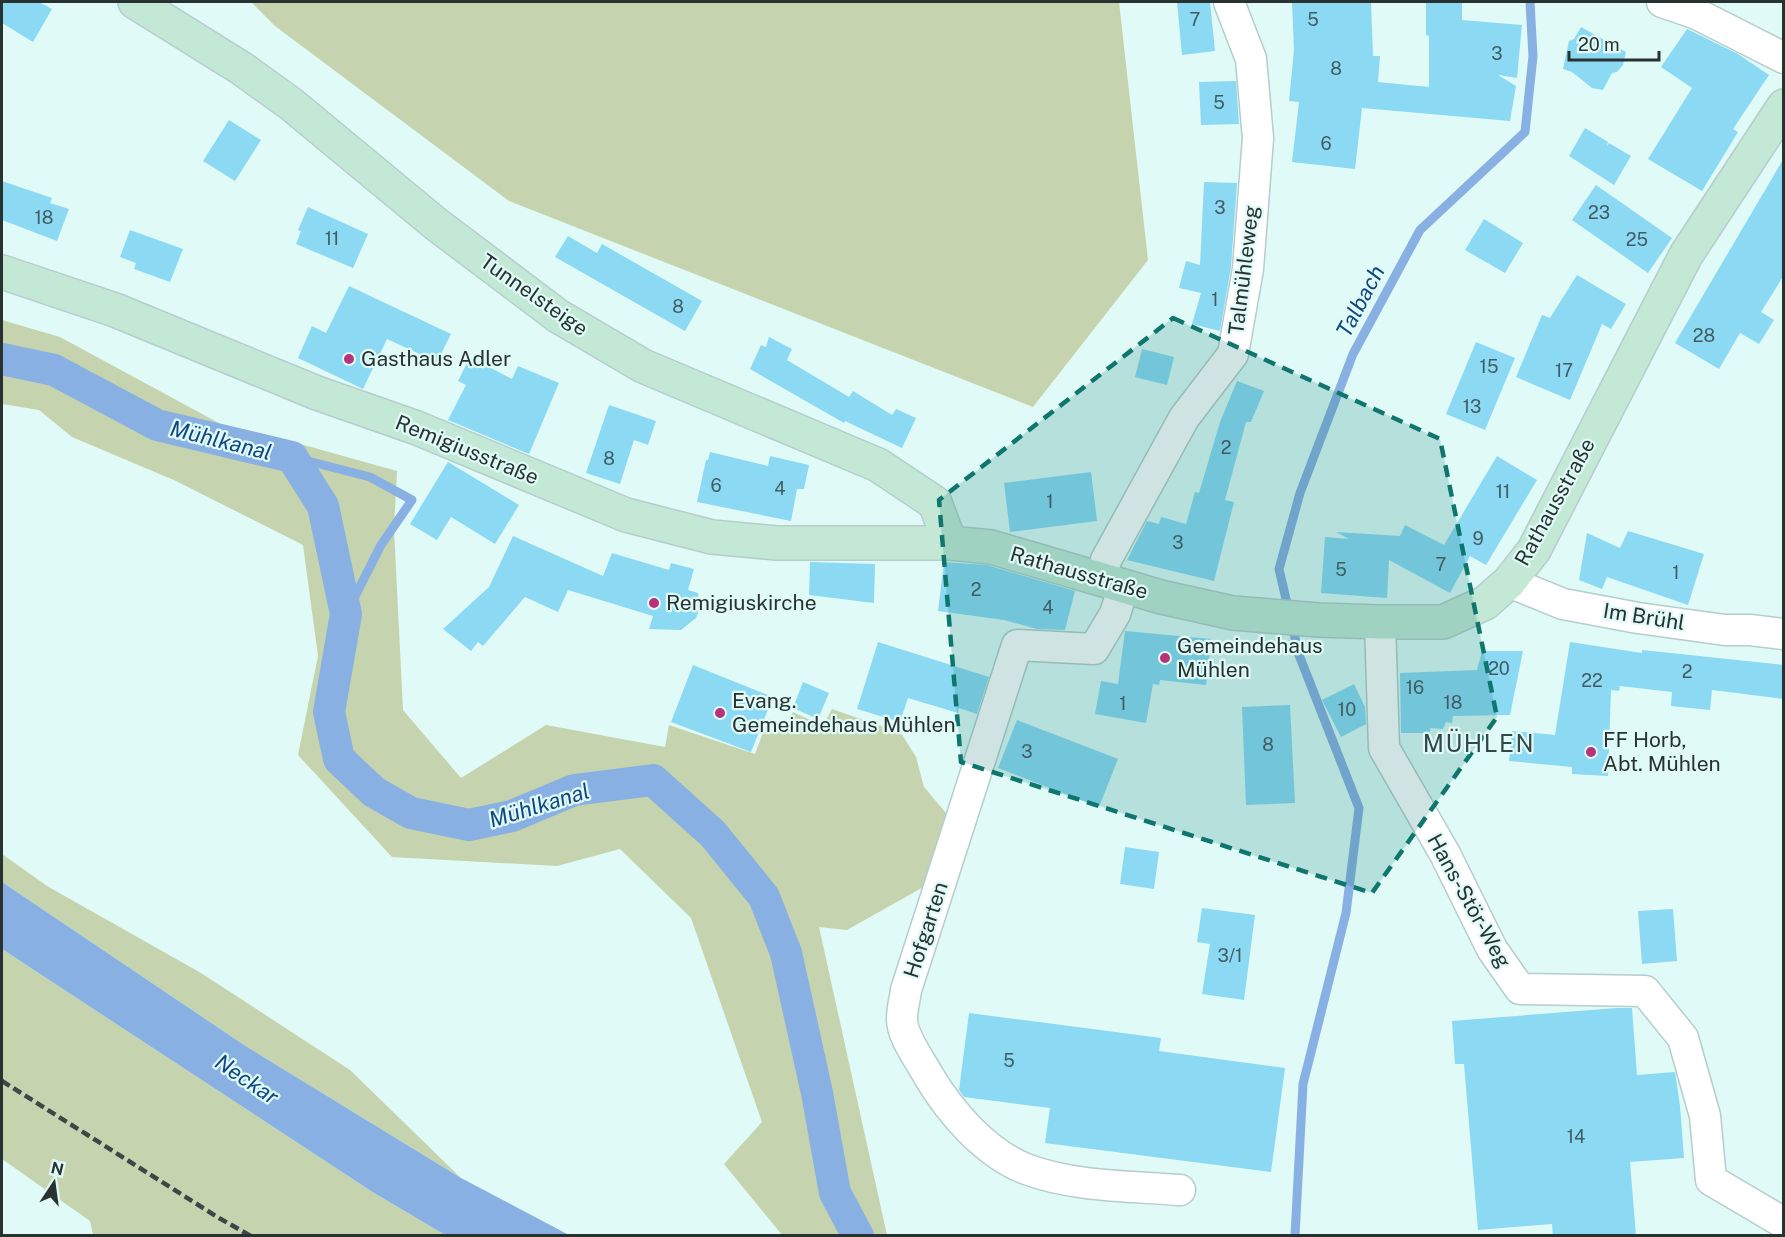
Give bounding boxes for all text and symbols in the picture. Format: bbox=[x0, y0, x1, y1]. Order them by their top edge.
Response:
house number: 7 bbox=[1190, 9, 1200, 30]
house number: 5 bbox=[1307, 9, 1319, 30]
scale bar bbox=[1569, 24, 1659, 62]
text: 20 m bbox=[1578, 34, 1620, 55]
house number: 3 bbox=[1491, 43, 1503, 64]
house number: 8 bbox=[1330, 58, 1342, 79]
house number: 5 bbox=[1213, 92, 1225, 113]
house number: 6 bbox=[1320, 133, 1332, 154]
house number: 3 bbox=[1214, 197, 1226, 218]
house number: 23 bbox=[1588, 202, 1610, 223]
street label: Talmühleweg bbox=[1223, 204, 1264, 336]
house number: 18 bbox=[35, 207, 53, 228]
house number: 11 bbox=[325, 228, 339, 249]
house number: 25 bbox=[1626, 229, 1648, 250]
street label: Tunnelsteige bbox=[476, 248, 593, 341]
water label: Talbach bbox=[1330, 261, 1390, 341]
house number: 1 bbox=[1211, 289, 1219, 310]
house number: 8 bbox=[672, 296, 684, 317]
house number: 28 bbox=[1693, 325, 1715, 346]
place label: Gasthaus Adler bbox=[361, 346, 511, 371]
marker: Gasthaus Adler bbox=[342, 352, 356, 366]
house number: 15 bbox=[1480, 356, 1498, 377]
house number: 17 bbox=[1555, 360, 1573, 381]
house number: 13 bbox=[1463, 396, 1481, 417]
street label: Remigiusstraße bbox=[392, 409, 543, 490]
water label: Mühlkanal bbox=[167, 415, 275, 465]
street label: Rathausstraße bbox=[1509, 434, 1600, 570]
house number: 2 bbox=[1221, 437, 1231, 458]
house number: 8 bbox=[603, 448, 615, 469]
house number: 6 bbox=[710, 475, 722, 496]
house number: 4 bbox=[774, 478, 786, 499]
house number: 11 bbox=[1496, 481, 1510, 502]
house number: 1 bbox=[1046, 491, 1054, 512]
house number: 9 bbox=[1472, 528, 1484, 549]
house number: 3 bbox=[1172, 532, 1184, 553]
street label: Rathausstraße bbox=[1007, 541, 1151, 604]
house number: 7 bbox=[1436, 554, 1446, 575]
house number: 5 bbox=[1335, 559, 1347, 580]
house number: 1 bbox=[1672, 562, 1680, 583]
house number: 2 bbox=[971, 579, 981, 600]
place label: Remigiuskirche bbox=[666, 590, 817, 615]
marker: Remigiuskirche bbox=[647, 596, 661, 610]
house number: 4 bbox=[1042, 597, 1054, 618]
street label: Im Brühl bbox=[1601, 598, 1687, 635]
place label: Gemeindehaus Mühlen bbox=[1177, 633, 1323, 682]
marker: Gemeindehaus Mühlen bbox=[1158, 651, 1172, 665]
house number: 20 bbox=[1488, 658, 1510, 679]
house number: 2 bbox=[1682, 661, 1692, 682]
house number: 22 bbox=[1581, 670, 1603, 691]
house number: 16 bbox=[1406, 677, 1424, 698]
place label: Evang. Gemeindehaus Mühlen bbox=[732, 688, 956, 737]
house number: 18 bbox=[1444, 692, 1462, 713]
house number: 1 bbox=[1119, 693, 1127, 714]
house number: 10 bbox=[1338, 699, 1356, 720]
marker: Evang. Gemeindehaus Mühlen bbox=[713, 706, 727, 720]
place label: FF Horb, Abt. Mühlen bbox=[1603, 727, 1721, 776]
district label: MÜHLEN bbox=[1423, 728, 1535, 757]
house number: 8 bbox=[1262, 734, 1274, 755]
house number: 3 bbox=[1021, 741, 1033, 762]
marker: FF Horb, Abt. Mühlen bbox=[1584, 745, 1598, 759]
water label: Mühlkanal bbox=[486, 777, 592, 833]
street label: Hans-Stör-Weg bbox=[1422, 829, 1517, 972]
street label: Hofgarten bbox=[898, 879, 953, 981]
house number: 3/1 bbox=[1218, 945, 1242, 966]
water label: Neckar bbox=[210, 1048, 284, 1110]
house number: 5 bbox=[1003, 1050, 1015, 1071]
house number: 14 bbox=[1567, 1126, 1585, 1147]
north arrow bbox=[24, 1153, 84, 1213]
text: N bbox=[49, 1158, 65, 1180]

